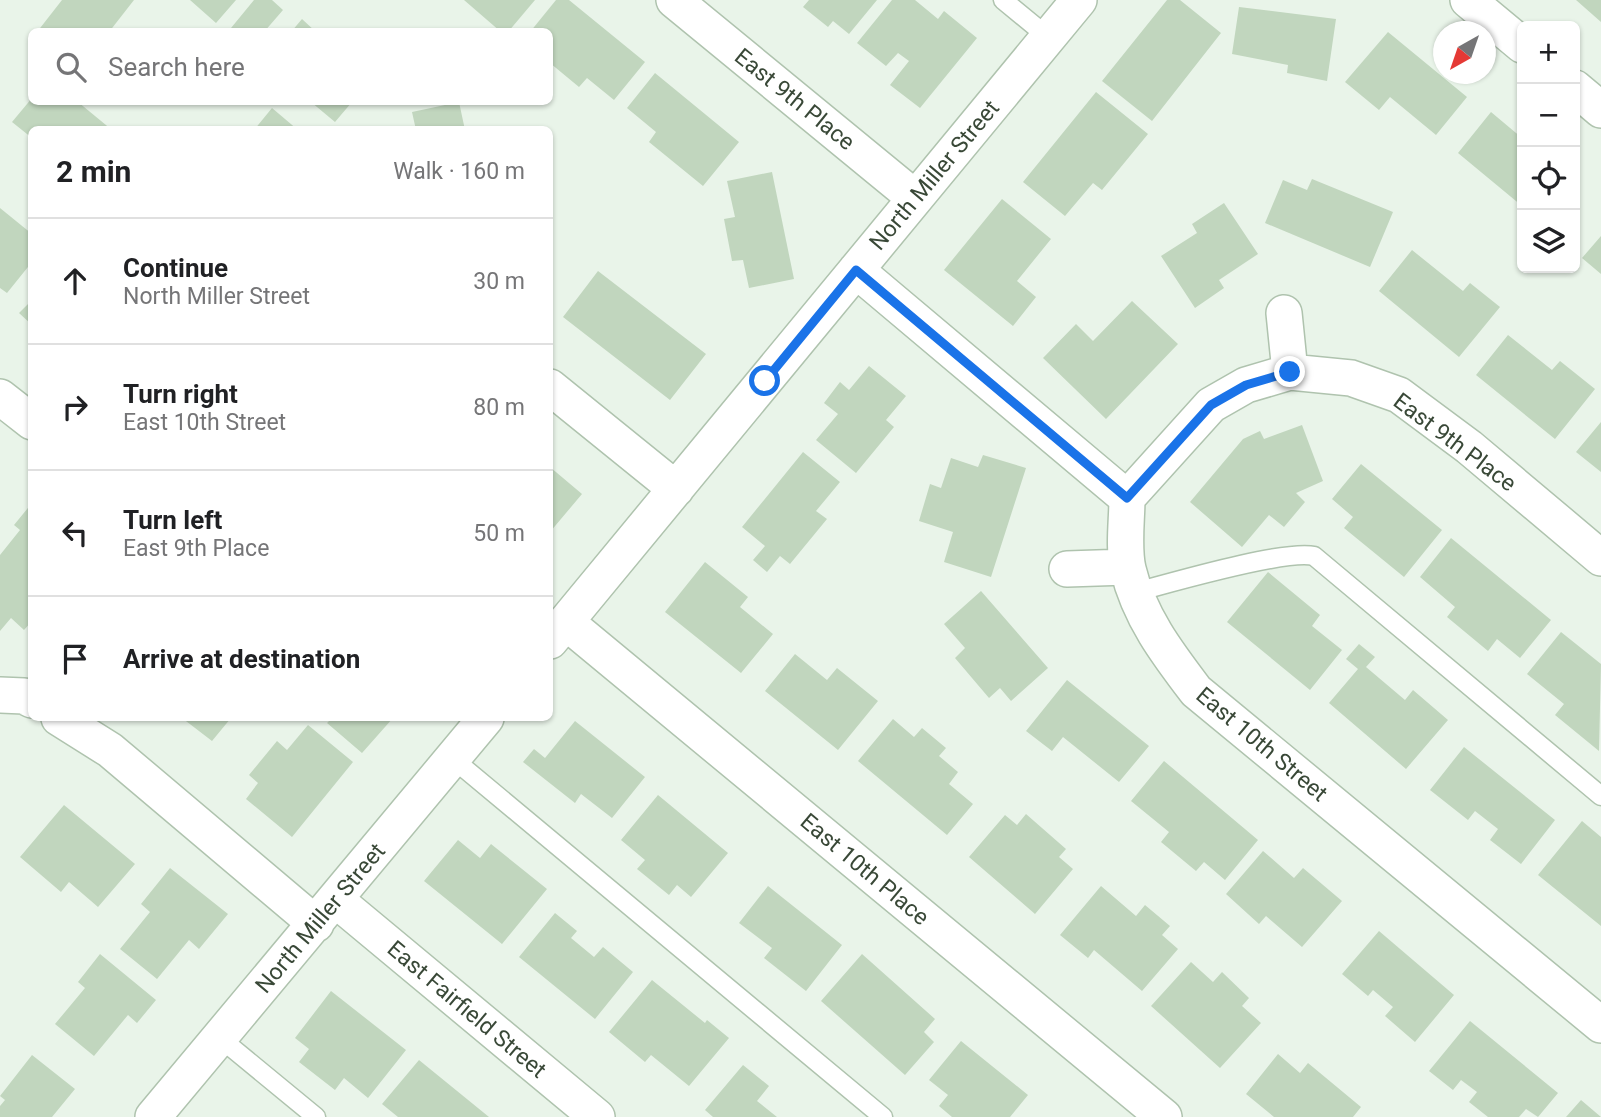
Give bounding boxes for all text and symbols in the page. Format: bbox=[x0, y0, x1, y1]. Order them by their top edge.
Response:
north arrow bbox=[1433, 21, 1496, 84]
map controls bbox=[1517, 21, 1580, 273]
button: + bbox=[1517, 21, 1580, 84]
search box bbox=[28, 28, 553, 105]
street label: East 9th Place bbox=[729, 43, 860, 156]
icon: search bbox=[52, 48, 90, 86]
text: Search here bbox=[108, 52, 245, 82]
button: − bbox=[1517, 84, 1580, 147]
street label: North Miller Street bbox=[864, 95, 1005, 256]
button: locate bbox=[1517, 147, 1580, 210]
text: 2 min bbox=[56, 154, 131, 189]
text: Walk · 160 m bbox=[393, 158, 525, 185]
button: layers bbox=[1517, 210, 1580, 273]
text: Continue bbox=[123, 253, 228, 283]
icon: ahead bbox=[56, 262, 94, 300]
text: 30 m bbox=[473, 268, 525, 295]
text: North Miller Street bbox=[123, 283, 310, 310]
route end bbox=[1274, 356, 1305, 387]
route start bbox=[749, 365, 780, 396]
text: Turn right bbox=[123, 379, 238, 409]
icon: right bbox=[56, 388, 94, 426]
street label: East 9th Place bbox=[1388, 388, 1521, 497]
text: 80 m bbox=[473, 394, 525, 421]
text: East 10th Street bbox=[123, 409, 286, 436]
text: Turn left bbox=[123, 505, 222, 535]
icon: left bbox=[56, 514, 94, 552]
text: 50 m bbox=[473, 520, 525, 547]
text: East 9th Place bbox=[123, 535, 269, 562]
icon: arrive bbox=[56, 640, 94, 678]
text: Arrive at destination bbox=[123, 644, 360, 674]
street label: East 10th Street bbox=[1191, 682, 1333, 807]
street label: East 10th Place bbox=[795, 808, 934, 931]
street label: North Miller Street bbox=[250, 838, 391, 999]
street label: East Fairfield Street bbox=[382, 935, 552, 1084]

